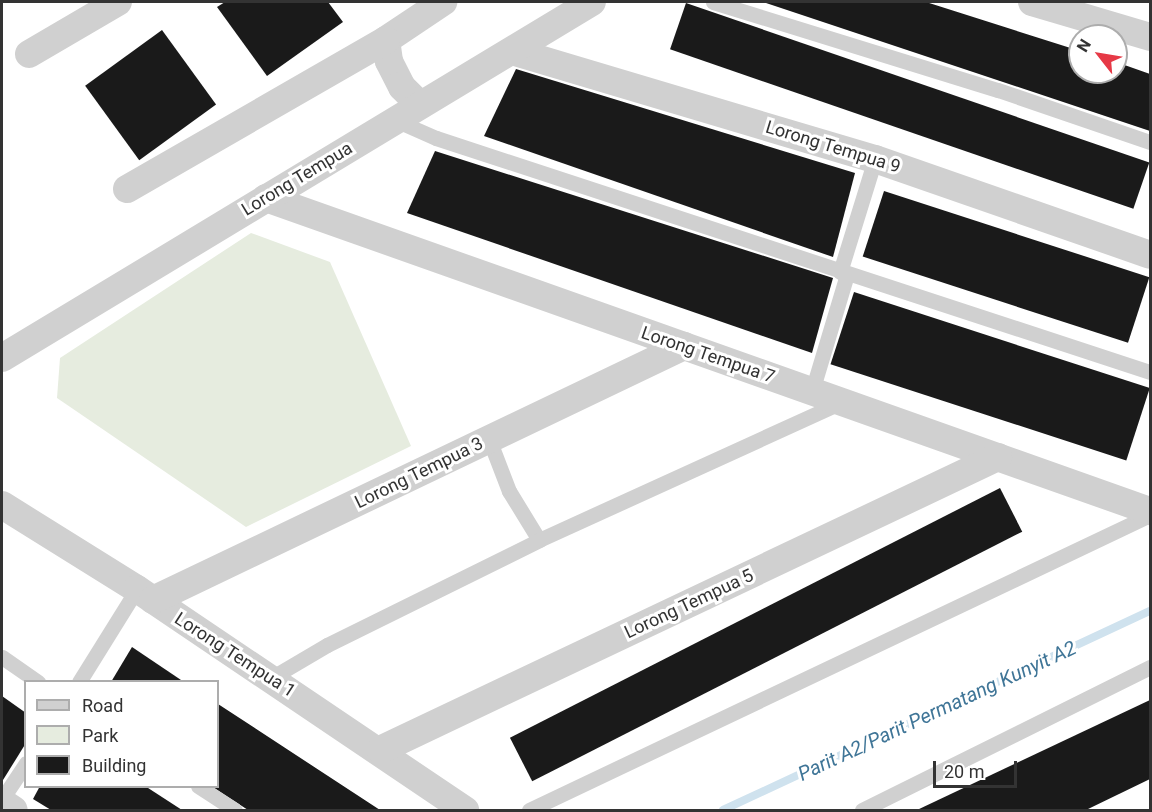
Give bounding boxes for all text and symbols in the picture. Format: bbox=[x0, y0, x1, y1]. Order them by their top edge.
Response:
north arrow bbox=[1068, 24, 1128, 84]
text: N bbox=[1073, 36, 1095, 55]
street label: Lorong Tempua 9 bbox=[763, 116, 903, 178]
street label: Lorong Tempua bbox=[238, 137, 356, 221]
street label: Lorong Tempua 7 bbox=[638, 322, 778, 388]
street label: Lorong Tempua 3 bbox=[351, 433, 487, 513]
street label: Lorong Tempua 5 bbox=[621, 565, 757, 643]
street label: Lorong Tempua 1 bbox=[170, 608, 300, 702]
water label: Parit A2/Parit Permatang Kunyit A2 bbox=[794, 636, 1080, 786]
legend bbox=[24, 680, 219, 788]
text: Road bbox=[82, 695, 123, 716]
text: Park bbox=[82, 725, 118, 746]
scale bar bbox=[936, 749, 1020, 787]
text: Building bbox=[82, 755, 146, 776]
text: 20 m bbox=[944, 761, 984, 782]

